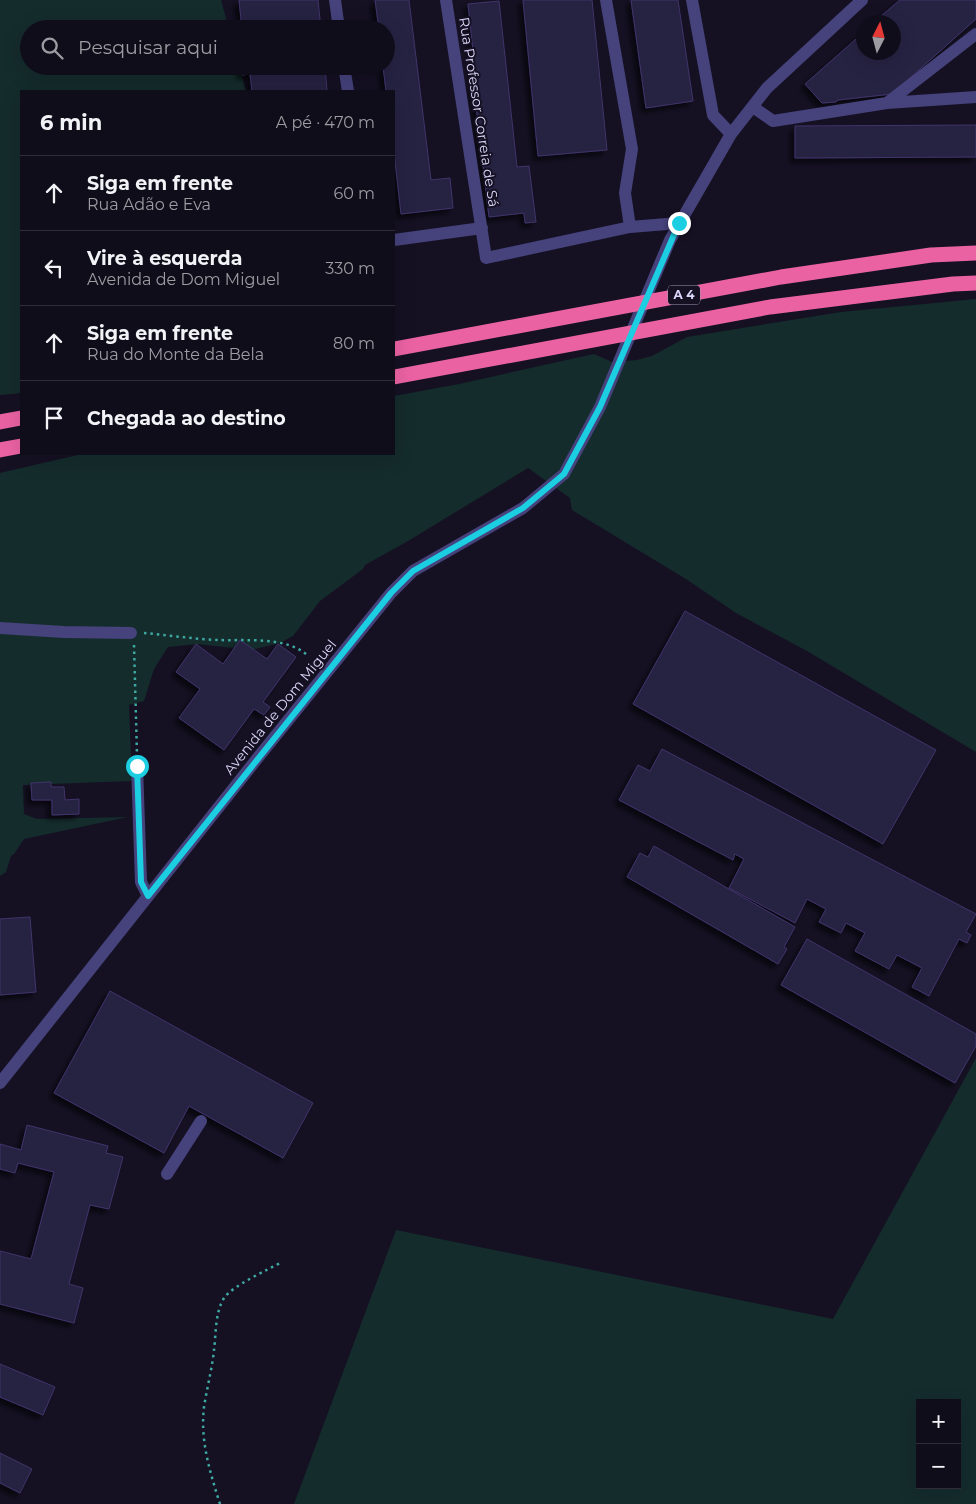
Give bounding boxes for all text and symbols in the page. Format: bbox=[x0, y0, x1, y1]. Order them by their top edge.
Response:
north arrow bbox=[856, 15, 901, 60]
street label: Rua Professor Correia de Sá bbox=[455, 16, 503, 208]
search box bbox=[20, 20, 395, 75]
icon: search bbox=[38, 34, 66, 62]
text: Pesquisar aqui bbox=[78, 36, 218, 59]
text: 6 min bbox=[40, 110, 102, 135]
text: A pé · 470 m bbox=[276, 113, 375, 132]
text: Siga em frente bbox=[87, 172, 233, 195]
icon: ahead bbox=[40, 179, 68, 207]
text: 60 m bbox=[333, 184, 375, 203]
text: Rua Adão e Eva bbox=[87, 195, 211, 214]
route end bbox=[668, 212, 691, 235]
text: Vire à esquerda bbox=[87, 247, 242, 270]
icon: left bbox=[40, 254, 68, 282]
text: 330 m bbox=[325, 259, 375, 278]
text: Avenida de Dom Miguel bbox=[87, 270, 280, 289]
road number: A 4 bbox=[668, 286, 700, 304]
text: Siga em frente bbox=[87, 322, 233, 345]
icon: ahead bbox=[40, 329, 68, 357]
text: 80 m bbox=[333, 334, 375, 353]
text: Rua do Monte da Bela bbox=[87, 345, 264, 364]
icon: arrive bbox=[40, 404, 68, 432]
text: Chegada ao destino bbox=[87, 407, 286, 430]
street label: Avenida de Dom Miguel bbox=[220, 636, 340, 778]
route start bbox=[126, 755, 149, 778]
map controls bbox=[916, 1399, 961, 1489]
button: + bbox=[916, 1399, 961, 1444]
button: − bbox=[916, 1444, 961, 1489]

